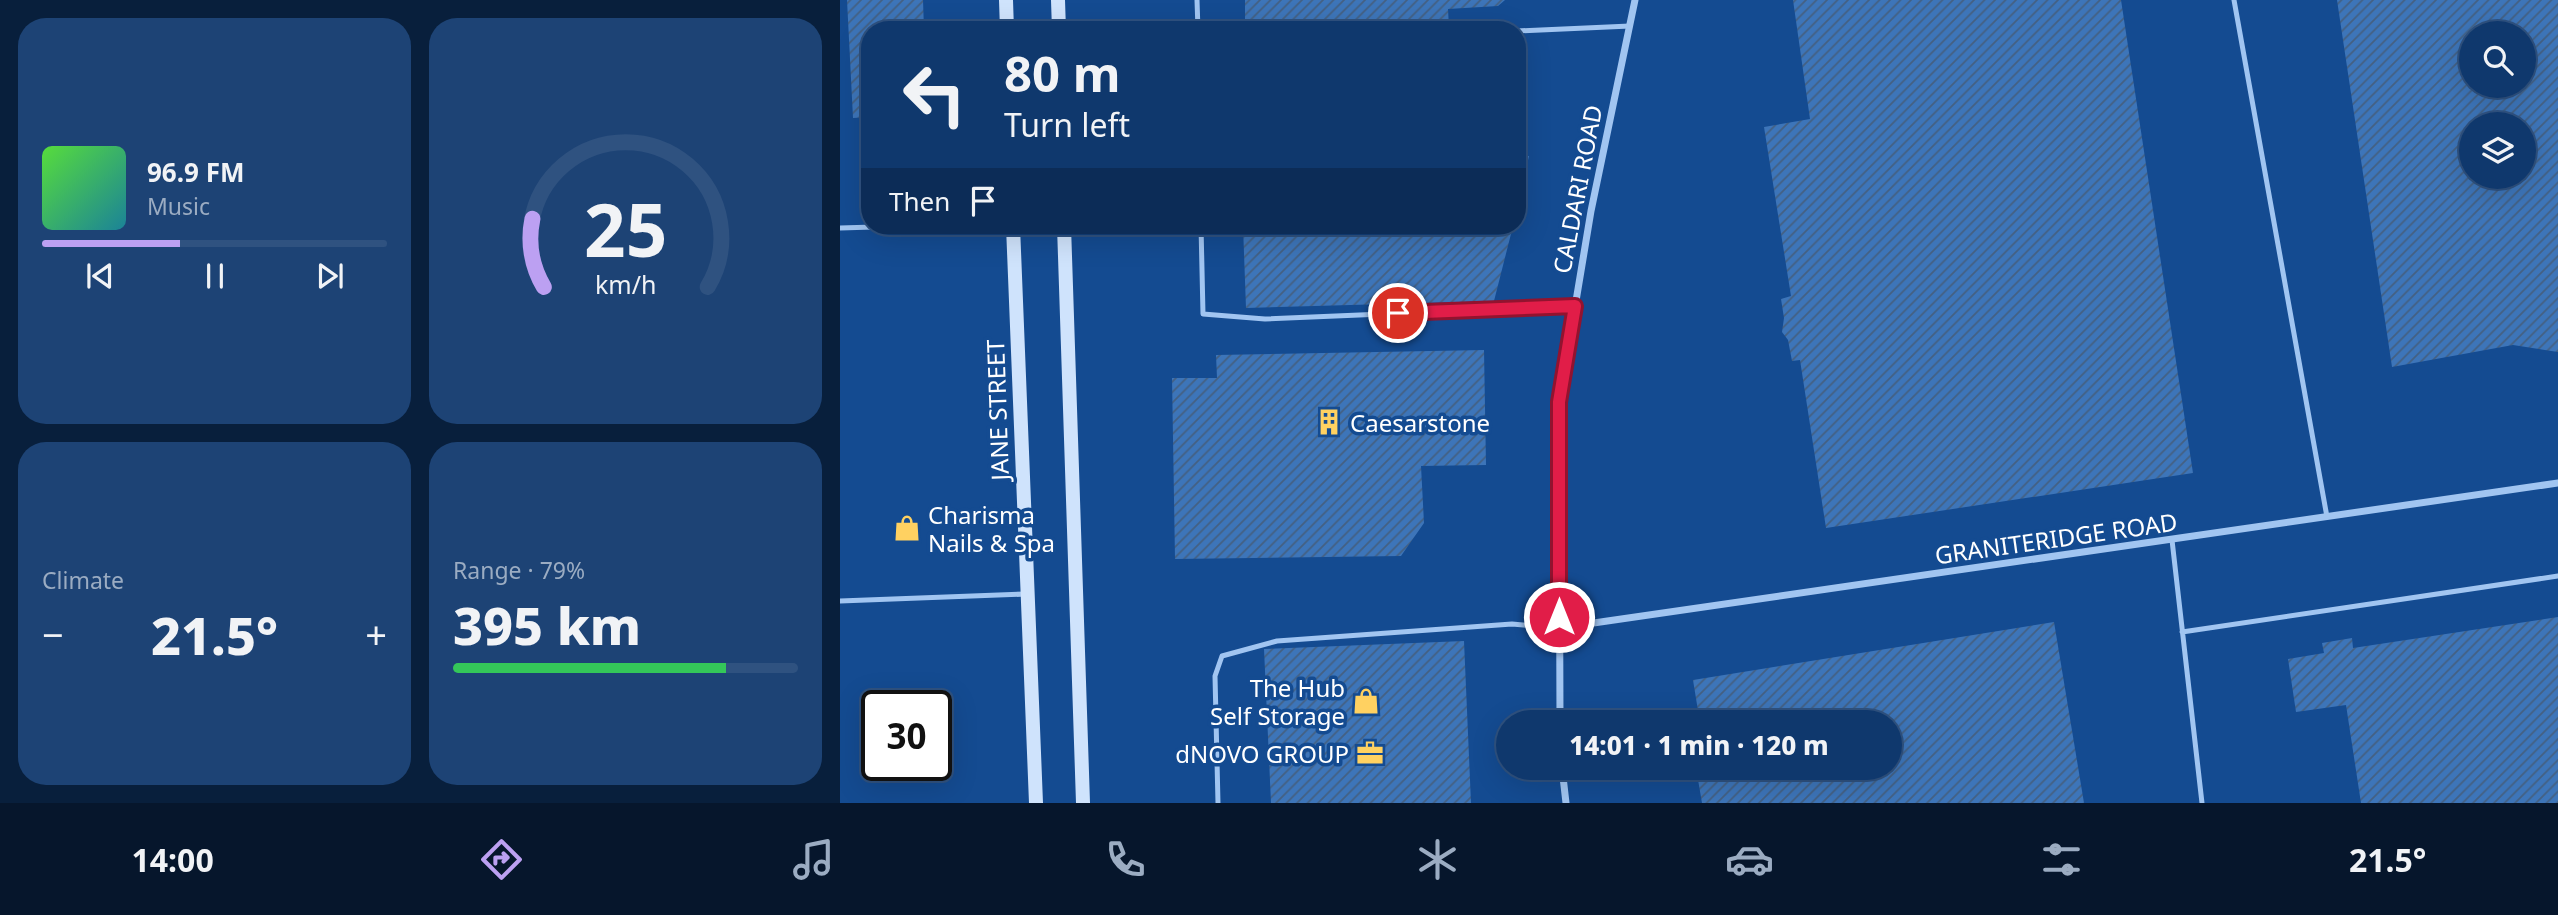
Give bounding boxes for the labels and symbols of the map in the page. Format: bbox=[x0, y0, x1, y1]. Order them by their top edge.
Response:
street label: CALDARI ROAD bbox=[1545, 102, 1609, 276]
pin bbox=[1368, 283, 1428, 343]
street label: JANE STREET bbox=[978, 338, 1016, 483]
place label: Caesarstone bbox=[1350, 406, 1490, 439]
building icon: Caesarstone bbox=[1314, 407, 1344, 437]
place label: Charisma Nails & Spa bbox=[928, 498, 1055, 559]
street label: GRANITERIDGE ROAD bbox=[1933, 505, 2179, 571]
shop icon: Charisma Nails & Spa bbox=[892, 513, 922, 543]
position arrow bbox=[1522, 580, 1596, 654]
place label: The Hub Self Storage bbox=[1210, 671, 1345, 732]
shop icon: The Hub Self Storage bbox=[1351, 686, 1381, 716]
speed limit sign: 30 bbox=[861, 690, 952, 781]
place label: dNOVO GROUP bbox=[1175, 737, 1349, 770]
office icon: dNOVO GROUP bbox=[1355, 738, 1385, 768]

